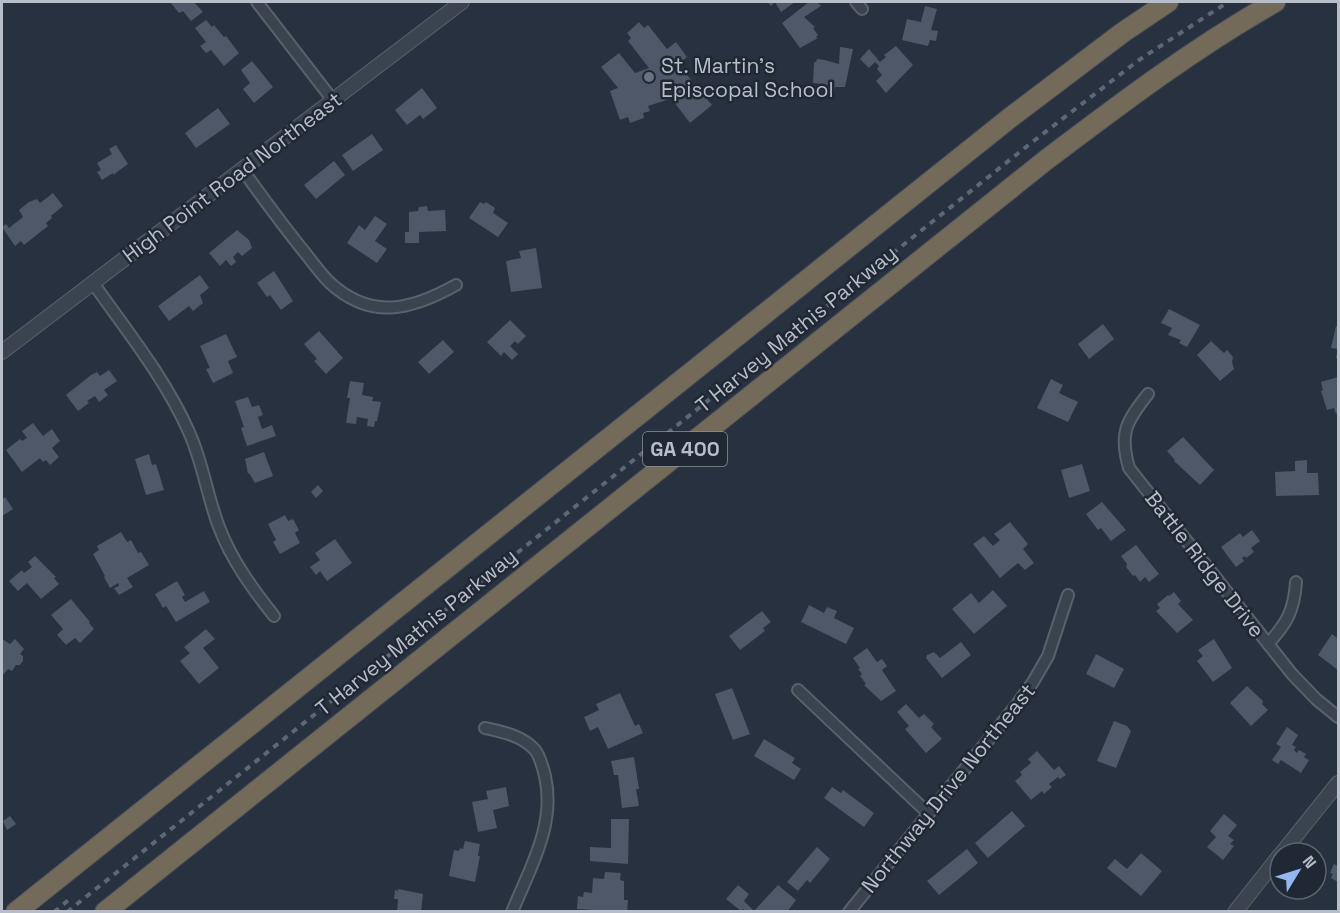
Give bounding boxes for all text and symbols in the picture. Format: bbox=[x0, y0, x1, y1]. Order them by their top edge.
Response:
place label: St. Martin's Episcopal School bbox=[661, 52, 834, 103]
marker: St. Martin's Episcopal School bbox=[642, 70, 656, 84]
street label: High Point Road Northeast bbox=[117, 86, 347, 268]
street label: T Harvey Mathis Parkway bbox=[690, 239, 902, 419]
road number: GA 400 bbox=[643, 432, 727, 466]
street label: Battle Ridge Drive bbox=[1139, 485, 1271, 643]
street label: T Harvey Mathis Parkway bbox=[310, 542, 522, 722]
street label: Northway Drive Northeast bbox=[855, 678, 1041, 898]
north arrow bbox=[1268, 841, 1328, 901]
text: N bbox=[1298, 851, 1321, 873]

